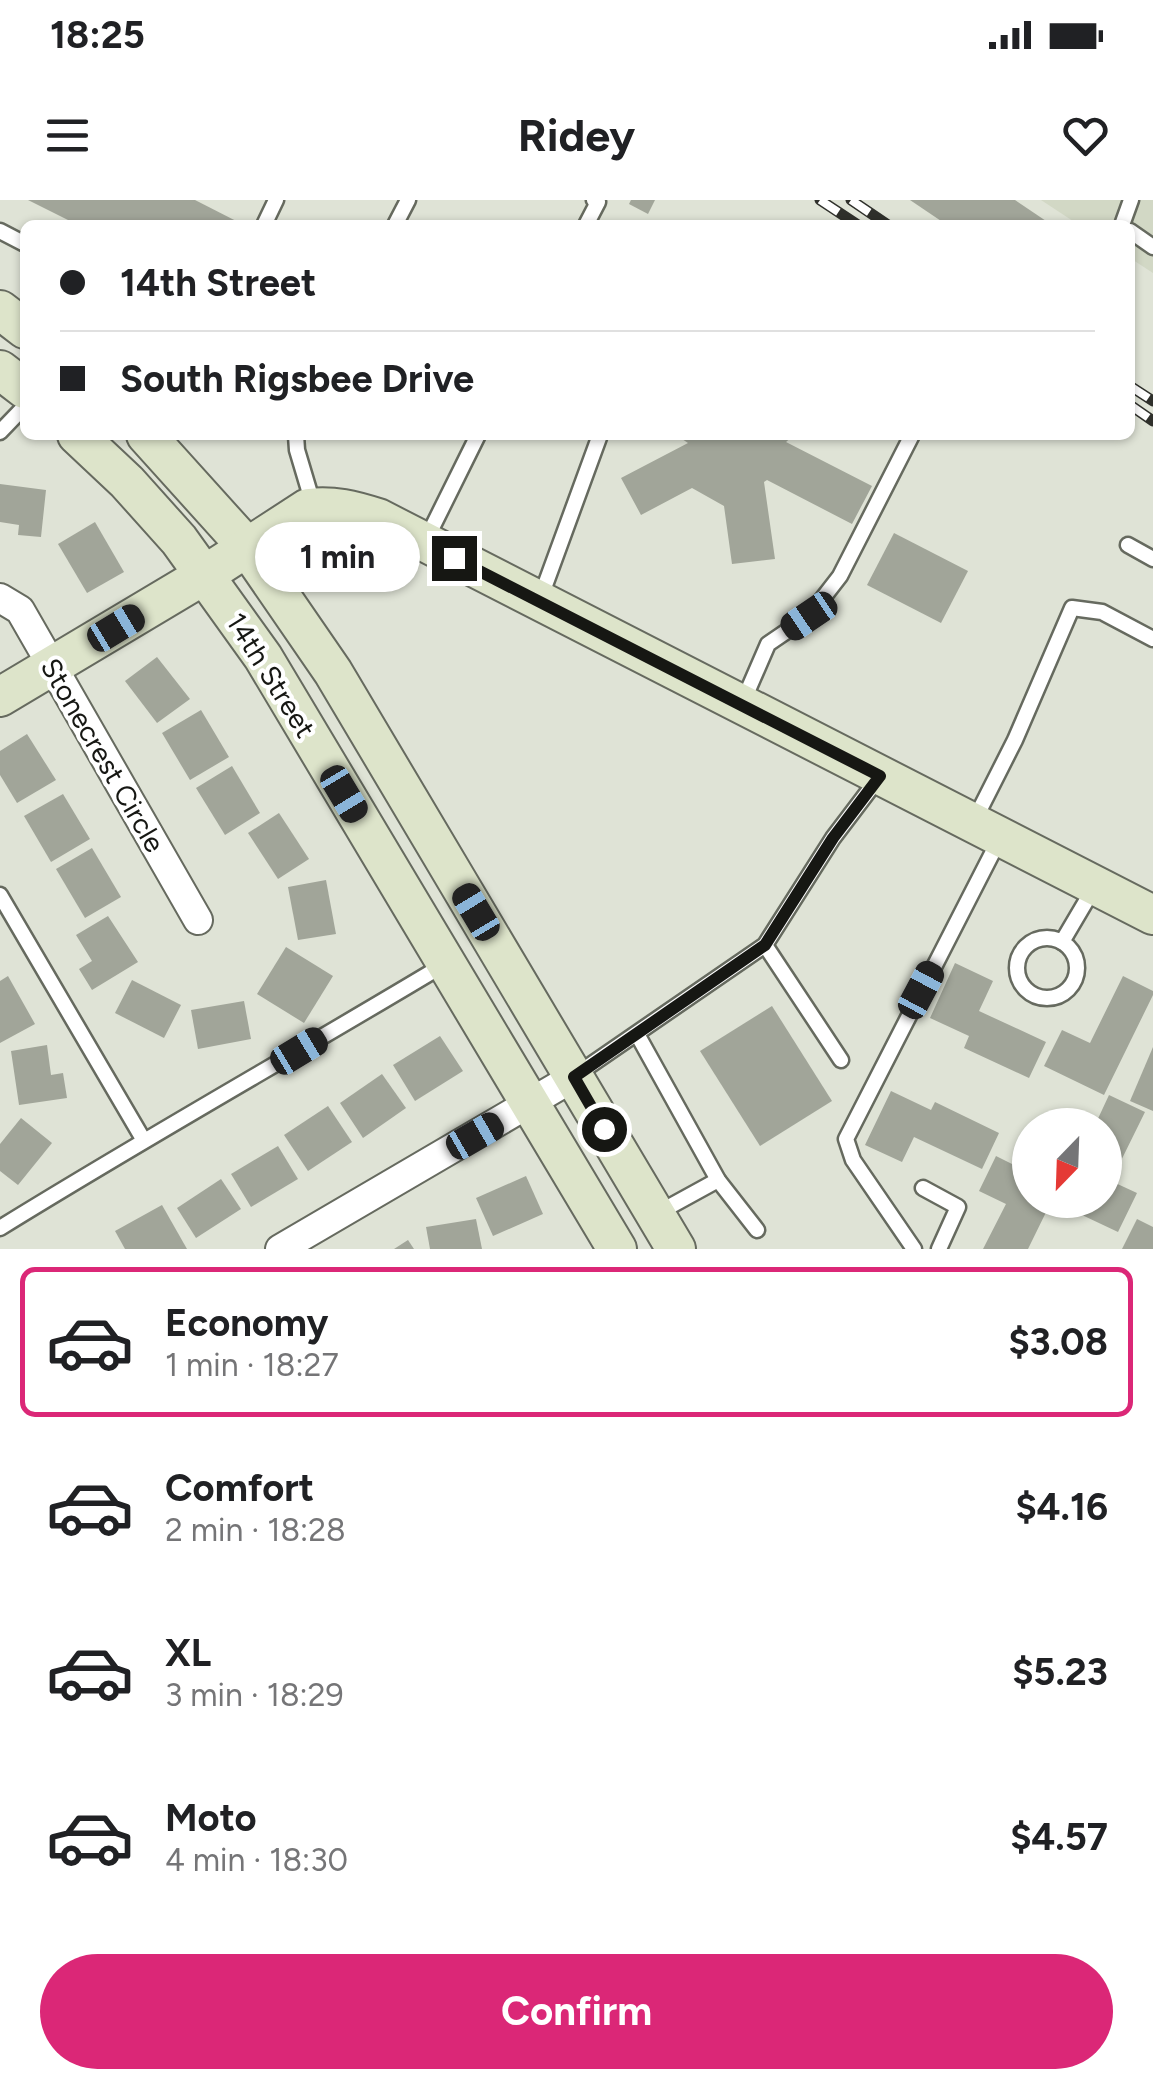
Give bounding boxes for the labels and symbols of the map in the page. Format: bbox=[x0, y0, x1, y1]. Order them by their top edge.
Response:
callout: 1 min bbox=[254, 523, 419, 593]
route end bbox=[432, 536, 477, 581]
car bbox=[776, 587, 842, 645]
car bbox=[83, 600, 149, 656]
street label: 14th Street bbox=[219, 606, 323, 744]
street label: Stonecrest Circle bbox=[34, 652, 172, 858]
car bbox=[316, 761, 372, 827]
car bbox=[448, 879, 504, 945]
car bbox=[894, 956, 948, 1024]
car bbox=[266, 1023, 332, 1079]
route start bbox=[582, 1107, 627, 1152]
car bbox=[442, 1108, 508, 1164]
north arrow bbox=[1012, 1108, 1122, 1218]

